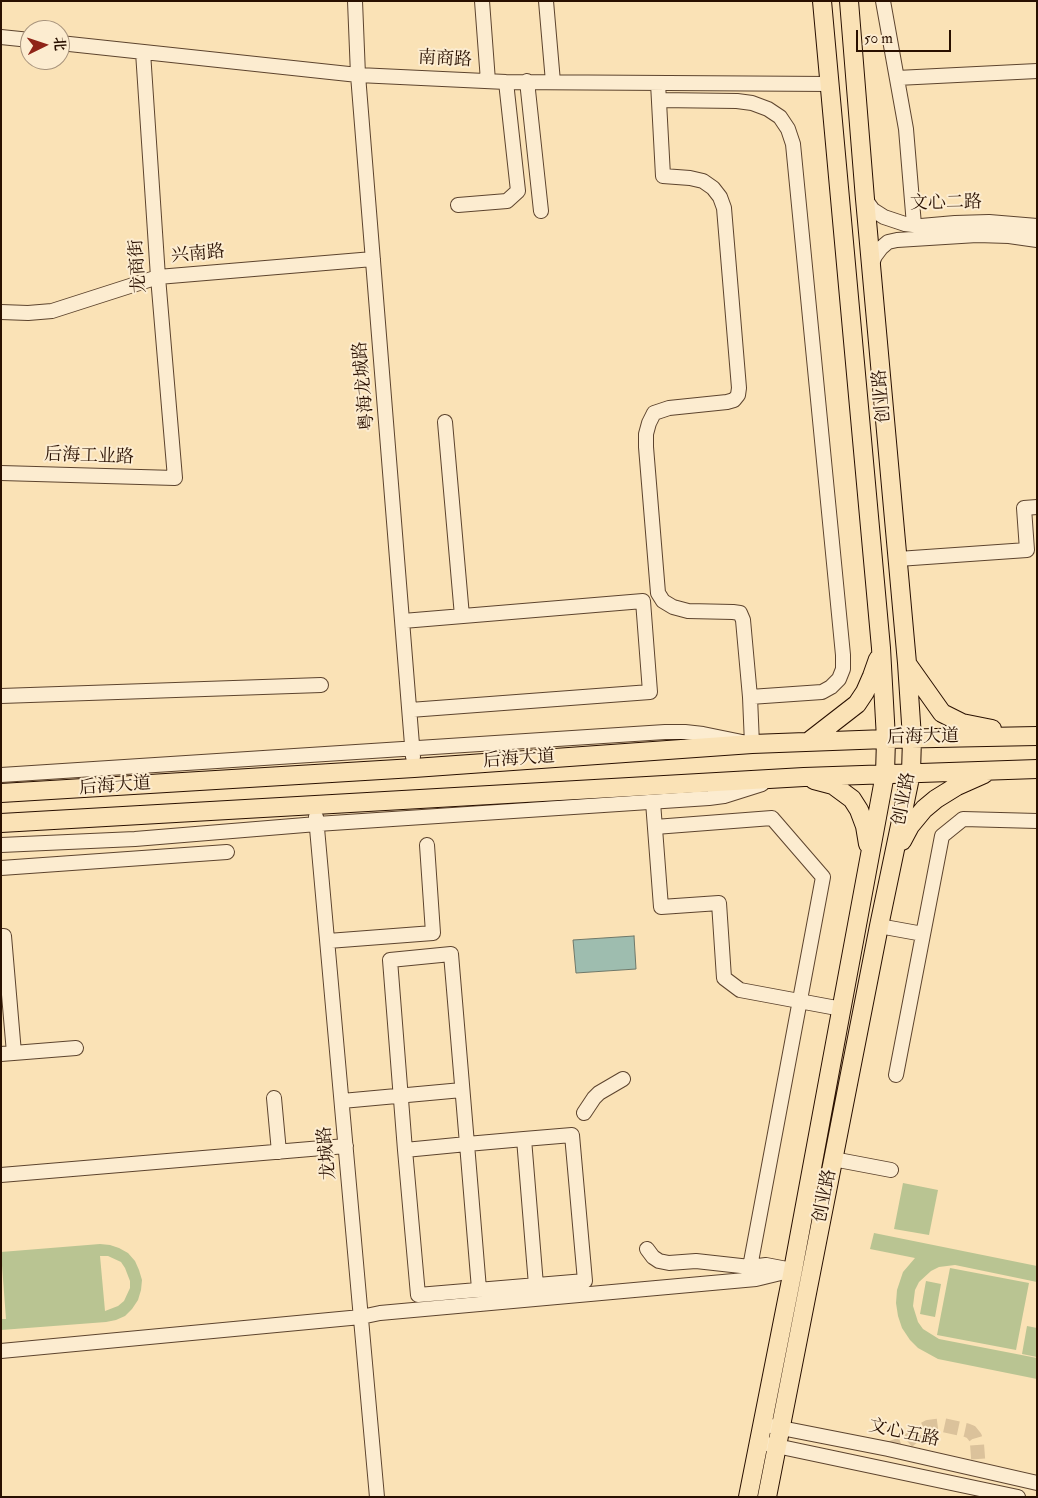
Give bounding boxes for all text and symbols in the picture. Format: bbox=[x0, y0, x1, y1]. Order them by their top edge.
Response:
north arrow bbox=[20, 20, 70, 70]
scale bar bbox=[858, 20, 953, 52]
text: 50 m bbox=[864, 29, 893, 48]
text: 北 bbox=[50, 36, 68, 52]
street label: 南商路 bbox=[417, 48, 473, 72]
street label: 文心二路 bbox=[910, 193, 982, 215]
street label: 龙商街 bbox=[126, 238, 152, 294]
street label: 兴南路 bbox=[170, 242, 226, 268]
street label: 粤海龙城路 bbox=[350, 340, 380, 432]
street label: 创业路 bbox=[870, 368, 896, 424]
street label: 后海工业路 bbox=[44, 445, 134, 469]
street label: 后海大道 bbox=[887, 727, 959, 749]
street label: 后海大道 bbox=[482, 747, 556, 773]
street label: 创业路 bbox=[889, 770, 921, 828]
street label: 后海大道 bbox=[78, 774, 152, 800]
street label: 龙城路 bbox=[315, 1125, 341, 1181]
street label: 创业路 bbox=[810, 1167, 842, 1225]
street label: 文心五路 bbox=[867, 1416, 941, 1452]

